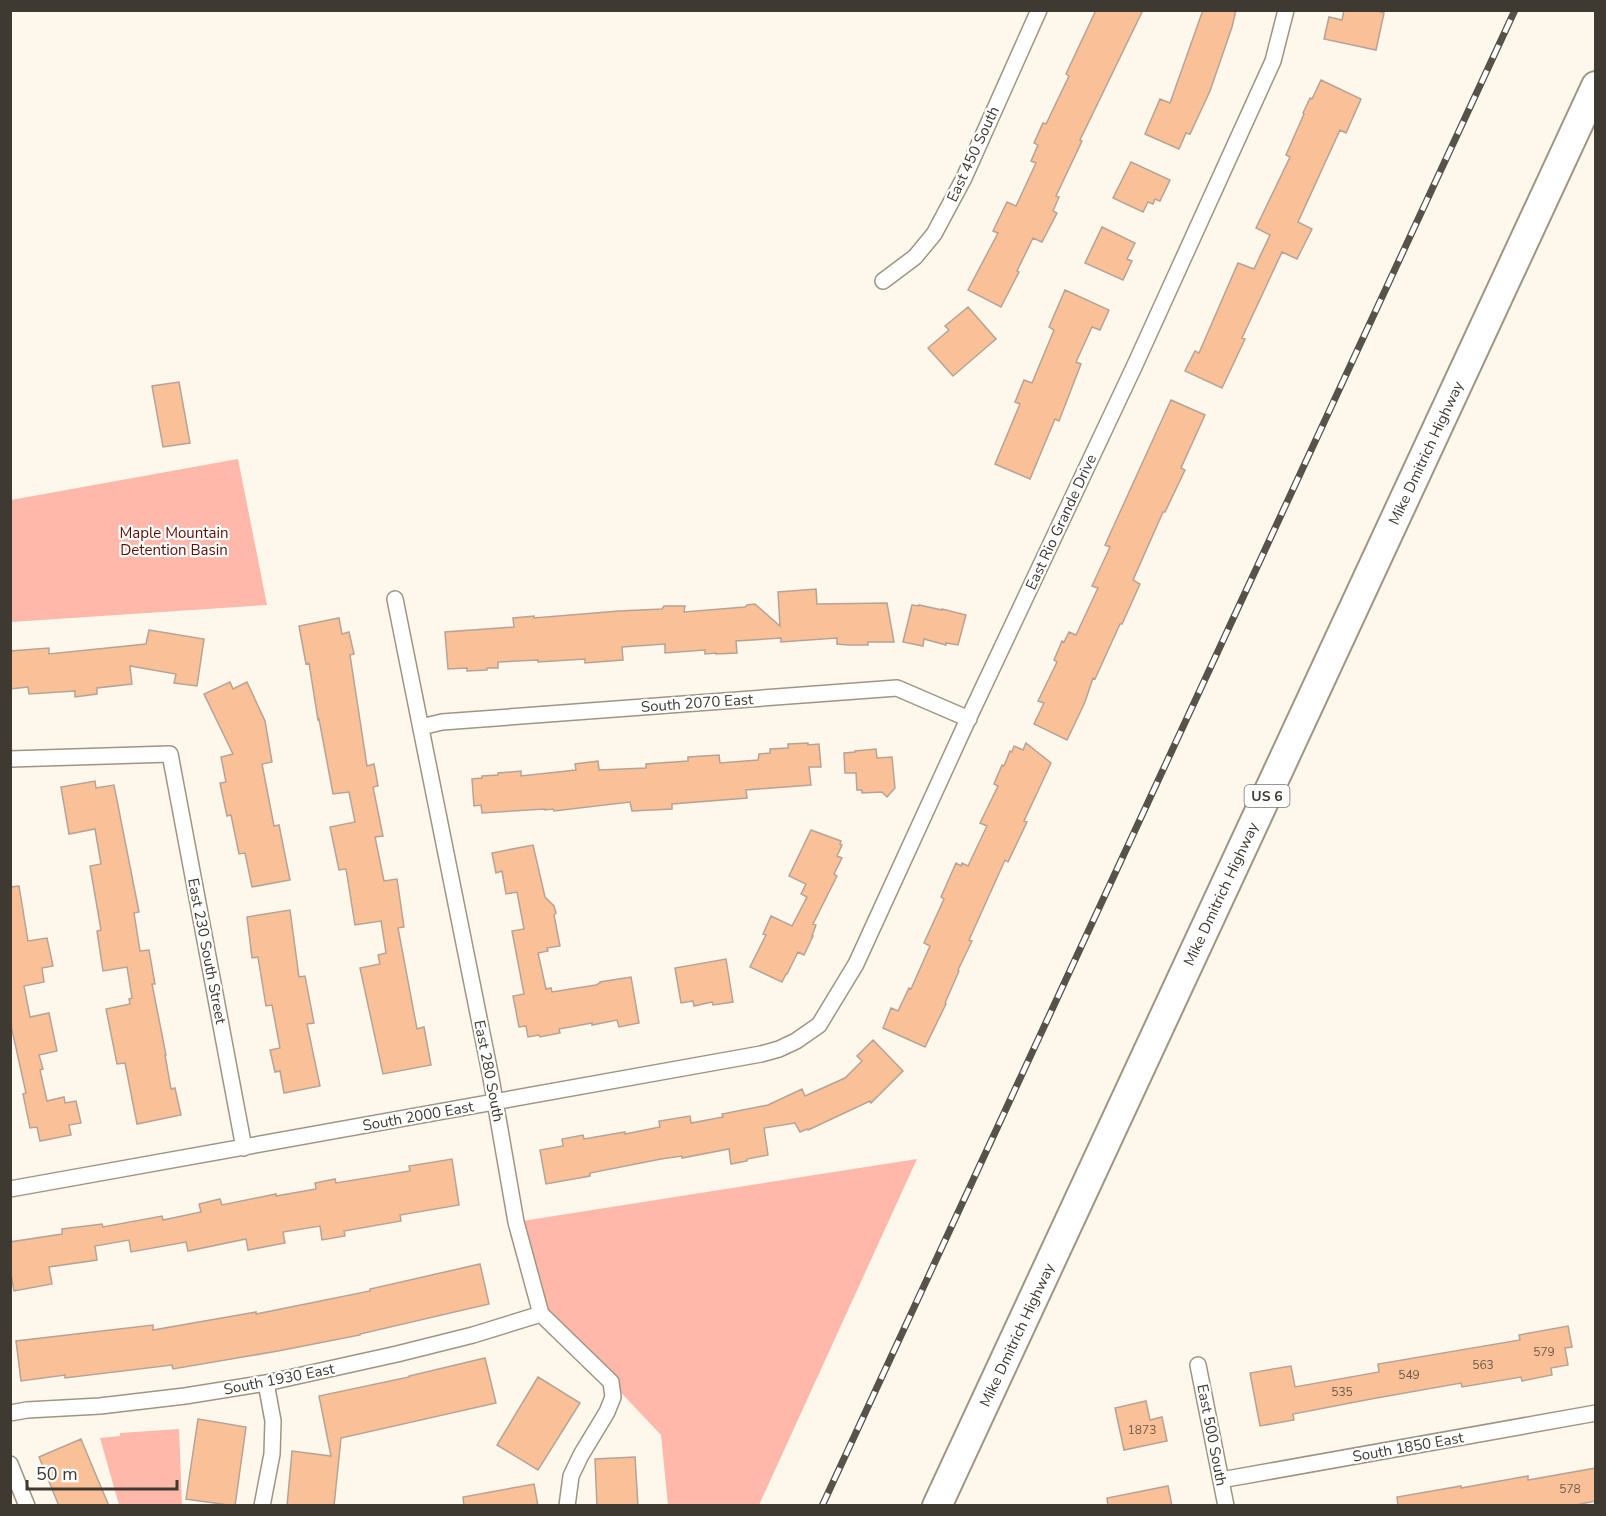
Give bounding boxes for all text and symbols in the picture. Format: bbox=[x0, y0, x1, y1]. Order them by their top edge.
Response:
street label: East 450 South bbox=[942, 103, 1004, 205]
street label: Mike Dmitrich Highway bbox=[1384, 378, 1468, 528]
street label: East Rio Grande Drive bbox=[1021, 451, 1101, 593]
park label: Maple Mountain Detention Basin bbox=[119, 523, 229, 560]
street label: South 2070 East bbox=[640, 689, 755, 717]
road number: US 6 bbox=[1244, 785, 1290, 807]
street label: Mike Dmitrich Highway bbox=[1179, 819, 1263, 969]
street label: East 230 South Street bbox=[183, 876, 231, 1026]
street label: East 280 South bbox=[469, 1018, 509, 1124]
street label: South 2000 East bbox=[361, 1096, 476, 1136]
street label: Mike Dmitrich Highway bbox=[975, 1260, 1059, 1410]
house number: 579 bbox=[1533, 1344, 1555, 1360]
house number: 563 bbox=[1472, 1357, 1494, 1373]
street label: South 1930 East bbox=[222, 1358, 337, 1400]
house number: 549 bbox=[1398, 1367, 1420, 1383]
street label: East 500 South bbox=[1192, 1382, 1232, 1488]
house number: 535 bbox=[1331, 1384, 1353, 1400]
house number: 1873 bbox=[1128, 1422, 1156, 1438]
street label: South 1850 East bbox=[1351, 1427, 1466, 1467]
scale bar bbox=[27, 1453, 177, 1491]
text: 50 m bbox=[36, 1462, 78, 1486]
house number: 578 bbox=[1559, 1481, 1581, 1497]

